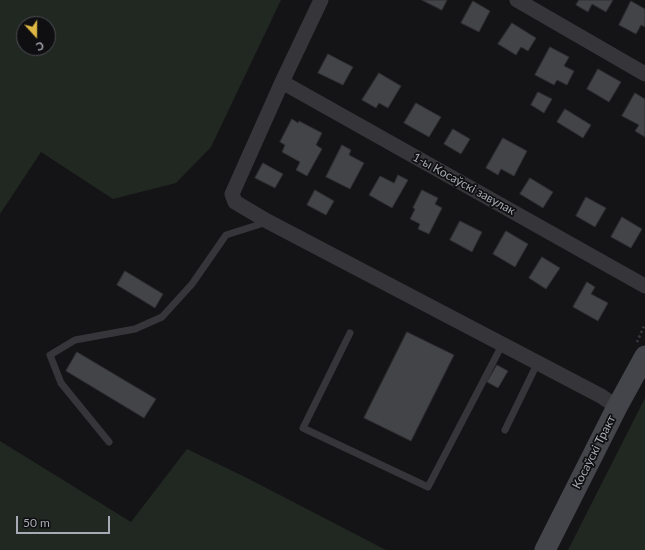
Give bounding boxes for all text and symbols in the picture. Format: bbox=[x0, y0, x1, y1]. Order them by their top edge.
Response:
north arrow bbox=[16, 16, 56, 56]
text: С bbox=[34, 39, 46, 54]
street label: 1-ы Косаўскі завулак bbox=[410, 150, 518, 218]
street label: Косаўскі Тракт bbox=[569, 413, 619, 491]
scale bar bbox=[18, 508, 112, 534]
text: 50 m bbox=[23, 515, 50, 530]

